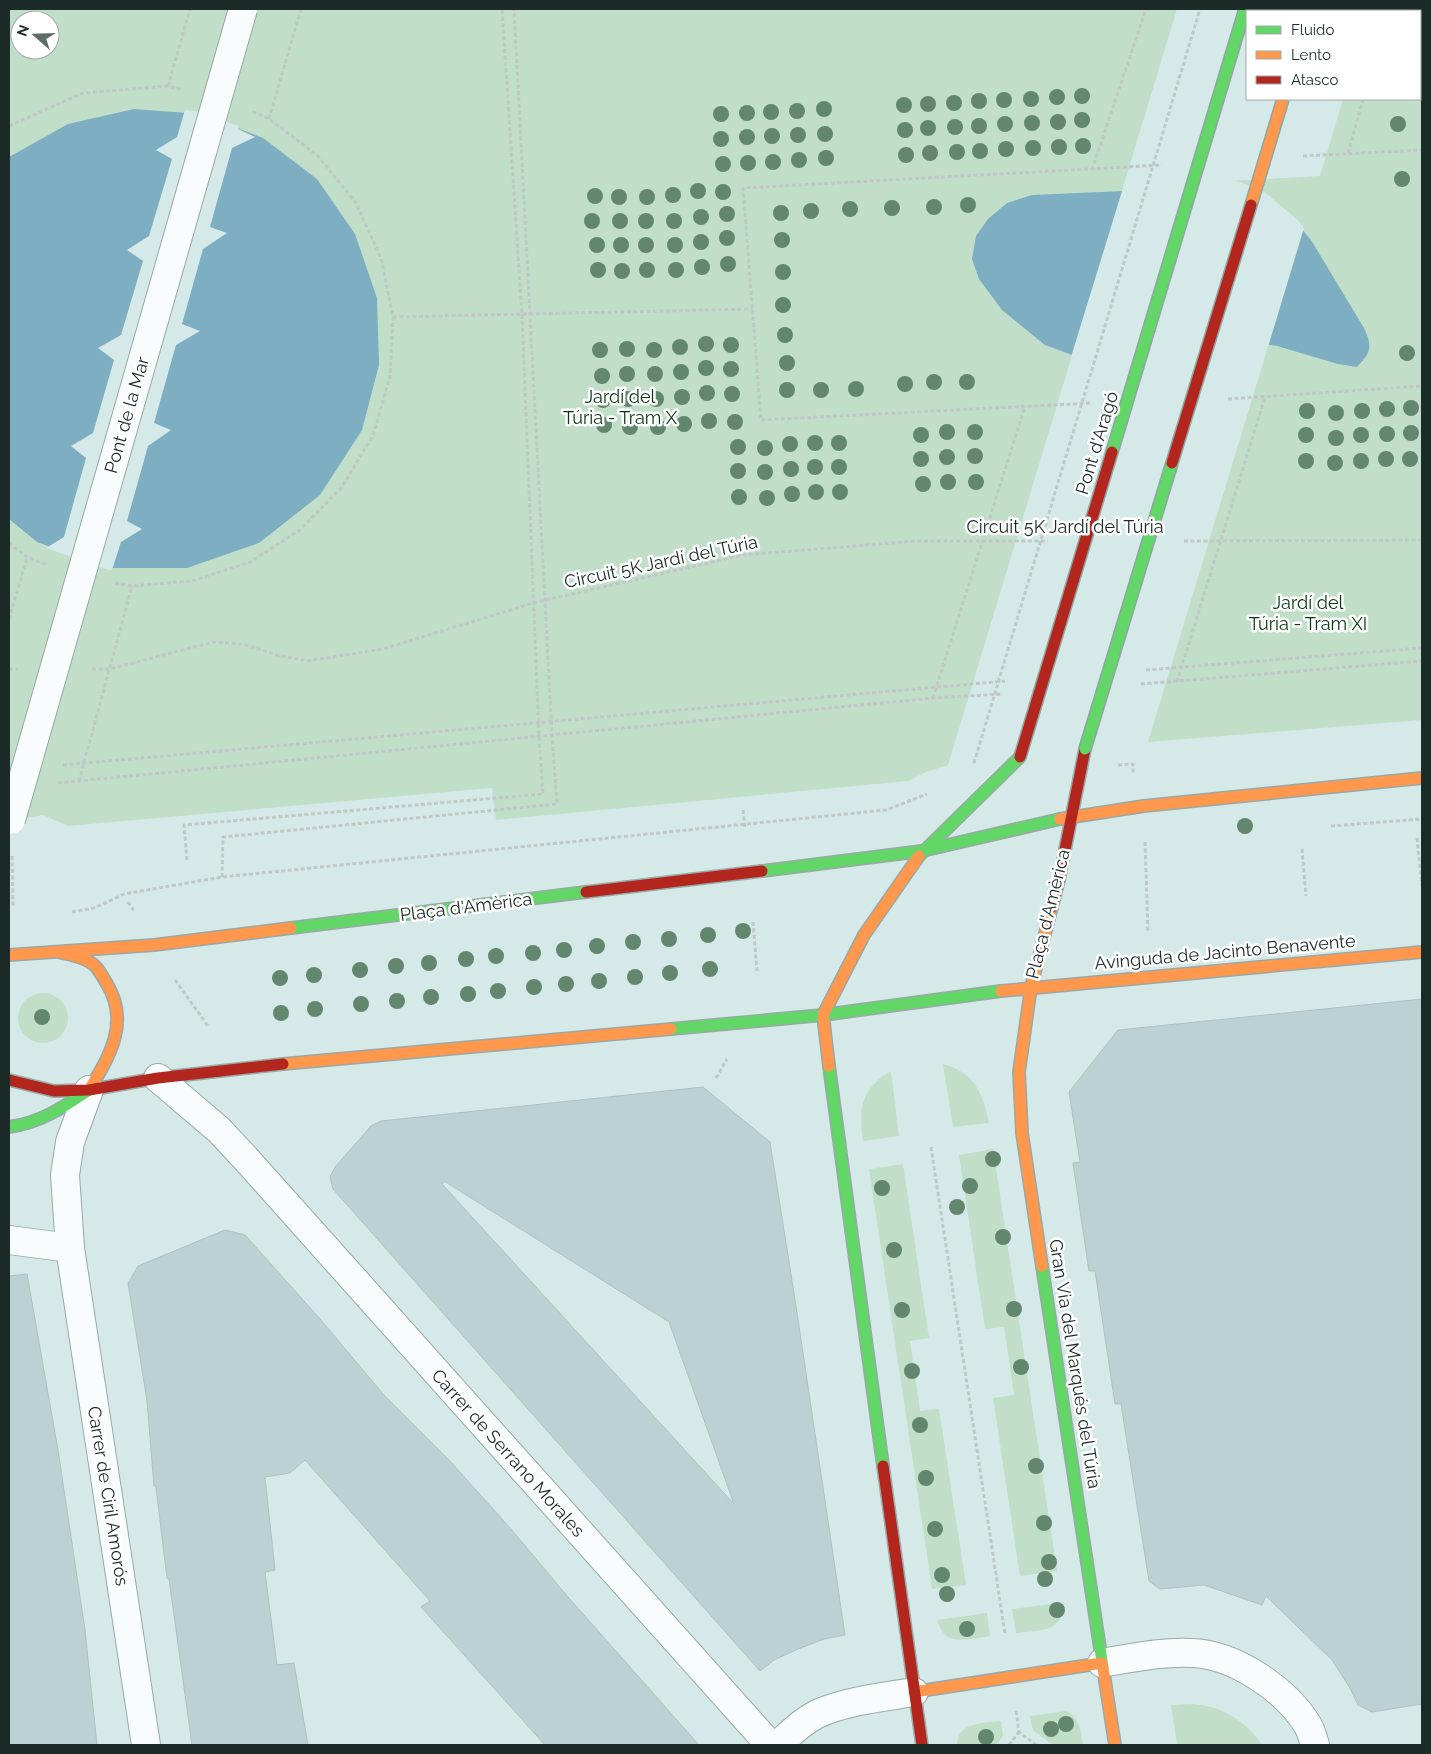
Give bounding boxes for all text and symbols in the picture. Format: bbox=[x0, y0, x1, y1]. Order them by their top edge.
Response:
north arrow bbox=[10, 10, 60, 60]
legend bbox=[1246, 10, 1421, 100]
text: Fluido bbox=[1291, 21, 1334, 39]
text: N bbox=[13, 23, 32, 38]
text: Lento bbox=[1291, 46, 1331, 64]
text: Atasco bbox=[1291, 71, 1338, 89]
street label: Pont de la Mar bbox=[100, 354, 153, 476]
park label: Jardí del Túria - Tram X bbox=[563, 386, 678, 428]
street label: Pont d'Aragó bbox=[1071, 389, 1122, 497]
street label: Circuit 5K Jardí del Túria bbox=[966, 516, 1164, 537]
street label: Circuit 5K Jardí del Túria bbox=[562, 531, 760, 592]
park label: Jardí del Túria - Tram XI bbox=[1249, 592, 1367, 634]
street label: Plaça d'Amèrica bbox=[1021, 847, 1074, 981]
street label: Plaça d'Amèrica bbox=[399, 888, 533, 925]
street label: Avinguda de Jacinto Benavente bbox=[1094, 930, 1357, 973]
street label: Gran Via del Marqués del Túria bbox=[1045, 1238, 1106, 1490]
street label: Carrer de Serrano Morales bbox=[428, 1365, 589, 1541]
street label: Carrer de Ciril Amorós bbox=[84, 1405, 133, 1588]

